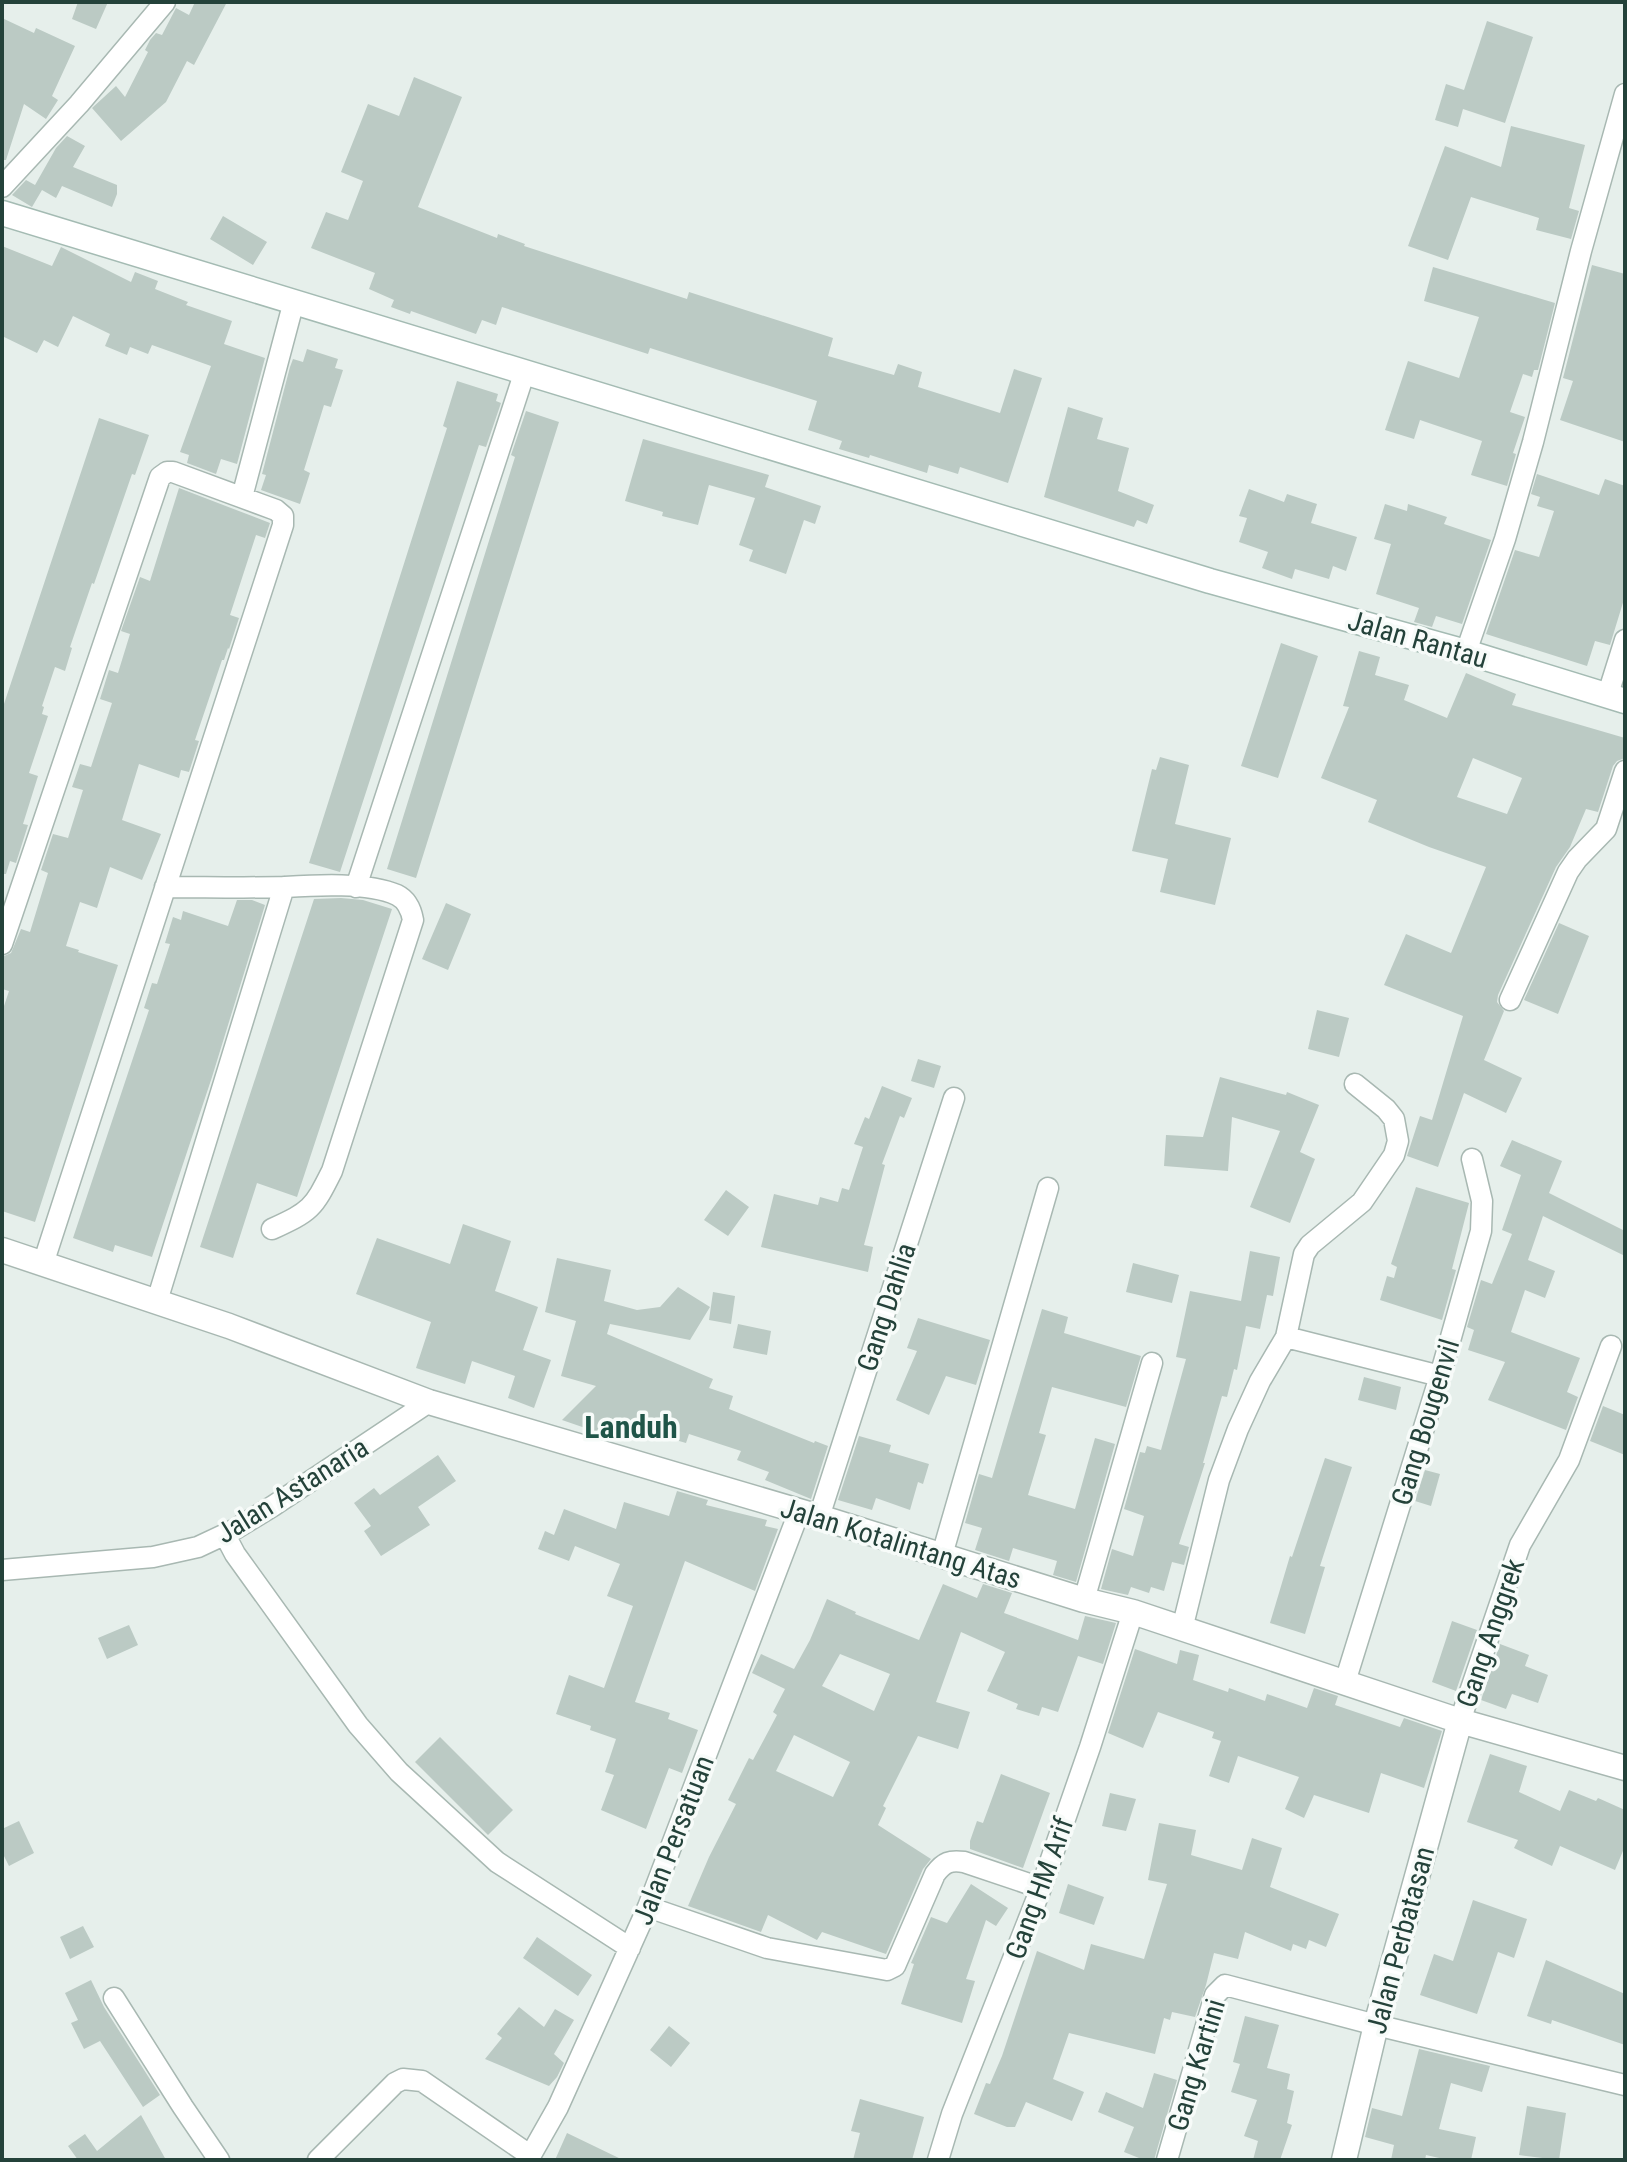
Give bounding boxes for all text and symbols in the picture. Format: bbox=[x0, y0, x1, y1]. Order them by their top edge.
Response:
street label: Jalan Rantau bbox=[1344, 604, 1492, 675]
street label: Gang Dahlia bbox=[850, 1239, 923, 1375]
street label: Gang Bougenvil bbox=[1385, 1335, 1466, 1509]
district label: Landuh bbox=[584, 1408, 678, 1446]
street label: Jalan Astanaria bbox=[210, 1431, 374, 1550]
street label: Jalan Kotalintang Atas bbox=[777, 1491, 1025, 1596]
street label: Gang Anggrek bbox=[1450, 1554, 1531, 1712]
street label: Jalan Persatuan bbox=[626, 1751, 721, 1930]
street label: Gang HM Arif bbox=[999, 1813, 1080, 1964]
street label: Jalan Perbatasan bbox=[1360, 1843, 1441, 2037]
street label: Gang Kartini bbox=[1161, 1995, 1232, 2135]

